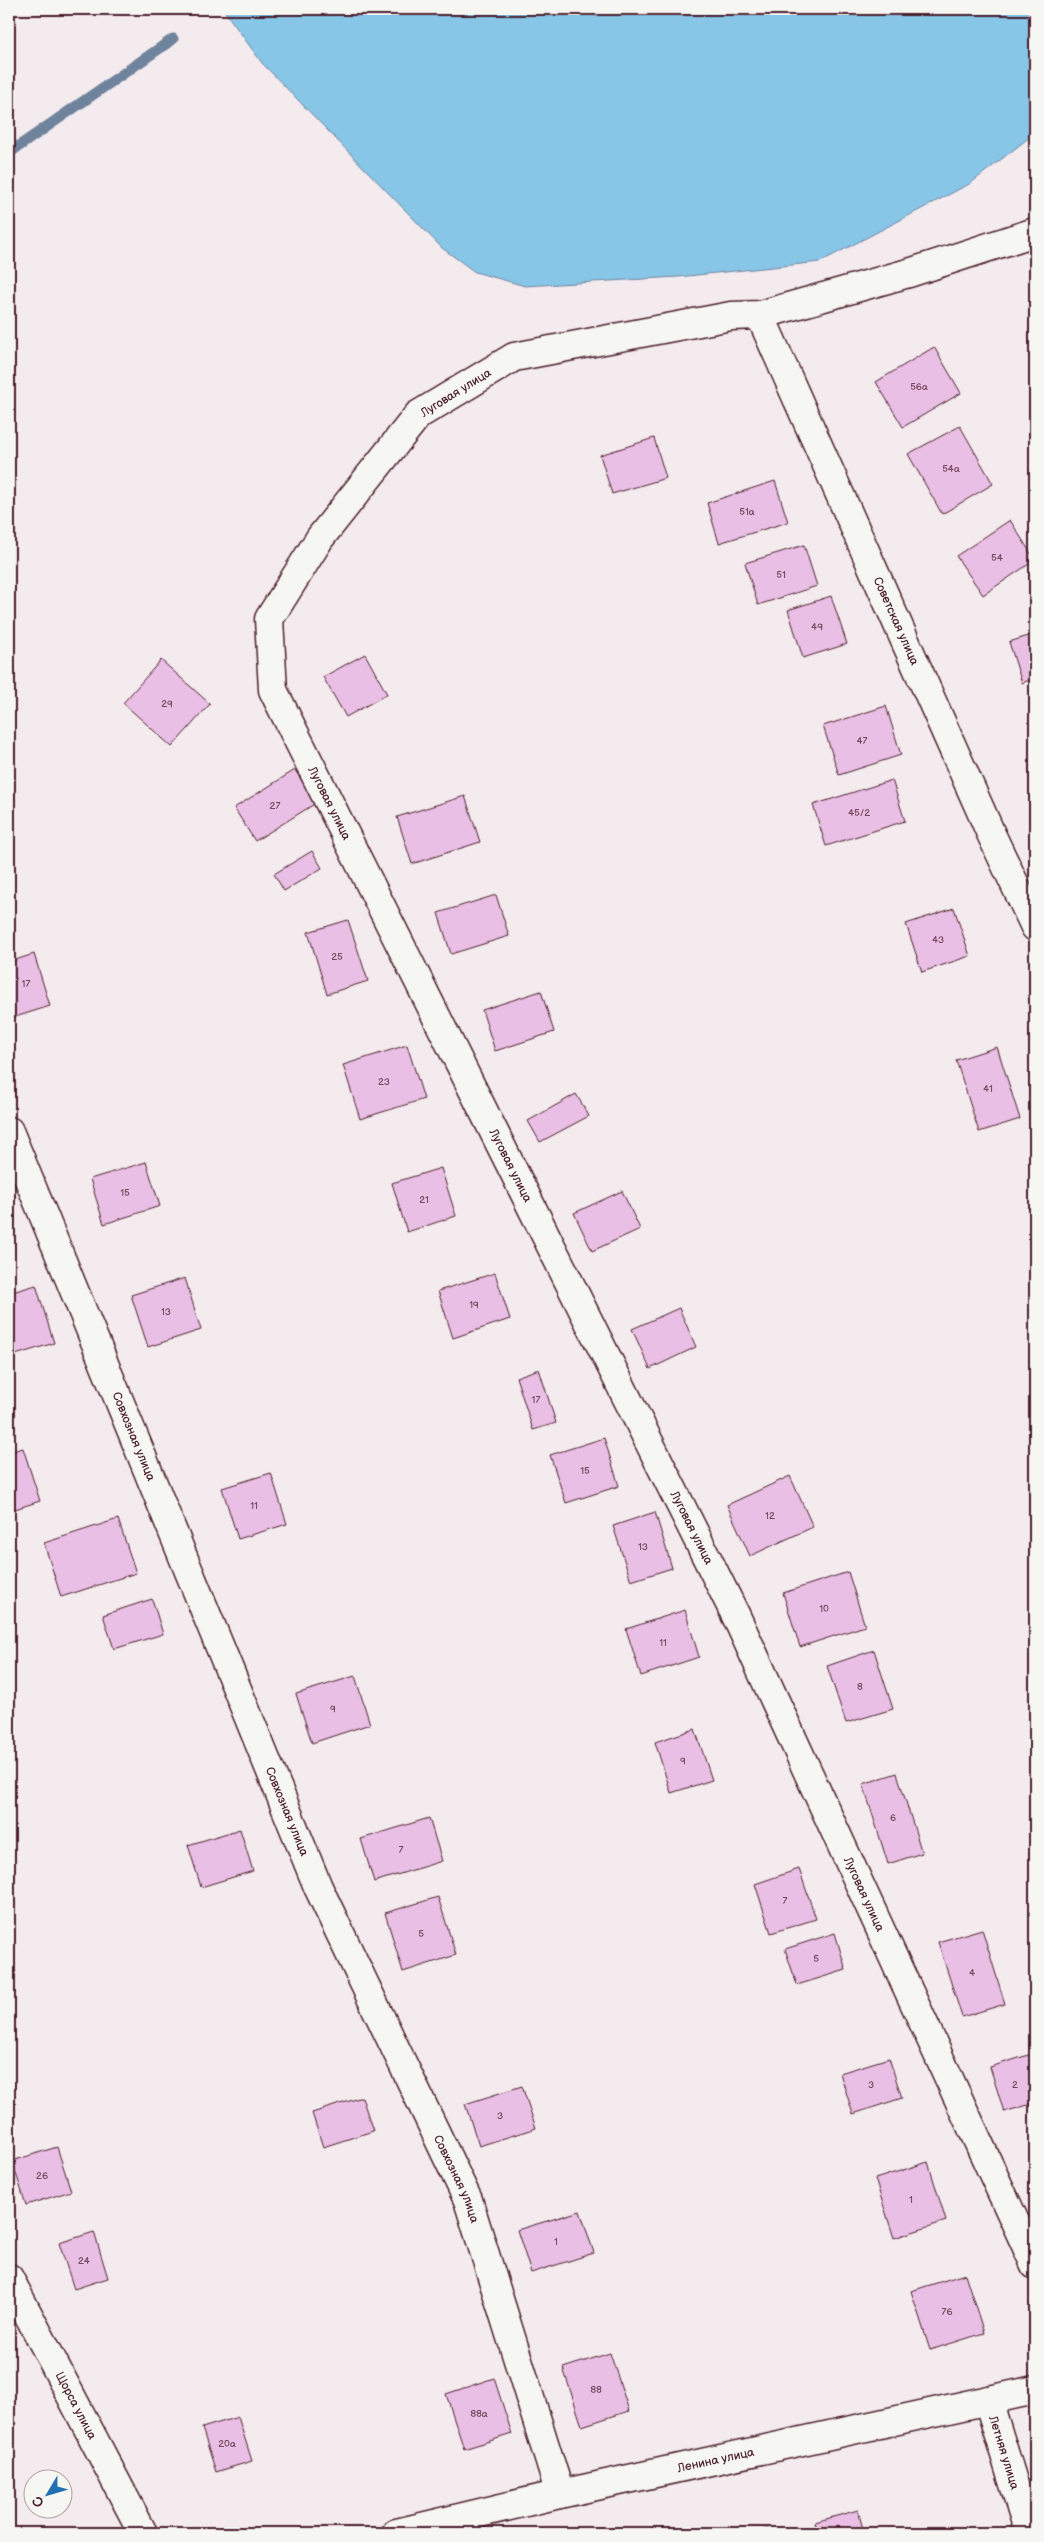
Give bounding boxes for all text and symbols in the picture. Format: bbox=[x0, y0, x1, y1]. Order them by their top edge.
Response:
street label: Луговая улица bbox=[417, 365, 494, 421]
house number: 56а bbox=[910, 381, 928, 393]
house number: 54а bbox=[942, 463, 960, 475]
house number: 51а bbox=[739, 506, 755, 518]
house number: 54 bbox=[991, 552, 1003, 564]
house number: 51 bbox=[776, 569, 786, 581]
street label: Советская улица bbox=[870, 575, 922, 668]
house number: 49 bbox=[811, 621, 823, 633]
house number: 29 bbox=[161, 698, 173, 710]
house number: 47 bbox=[856, 735, 868, 747]
street label: Луговая улица bbox=[304, 763, 354, 843]
house number: 27 bbox=[270, 800, 280, 812]
house number: 45/2 bbox=[848, 807, 870, 819]
house number: 43 bbox=[932, 934, 944, 946]
house number: 25 bbox=[331, 951, 343, 963]
house number: 17 bbox=[22, 978, 30, 990]
house number: 23 bbox=[378, 1076, 390, 1088]
house number: 41 bbox=[983, 1083, 993, 1095]
street label: Луговая улица bbox=[486, 1125, 535, 1205]
house number: 15 bbox=[120, 1187, 130, 1199]
house number: 21 bbox=[419, 1194, 429, 1206]
house number: 19 bbox=[469, 1299, 479, 1311]
house number: 13 bbox=[161, 1306, 171, 1318]
street label: Совхозная улица bbox=[109, 1390, 159, 1483]
house number: 17 bbox=[532, 1394, 540, 1406]
house number: 15 bbox=[580, 1465, 590, 1477]
street label: Луговая улица bbox=[667, 1487, 717, 1567]
house number: 11 bbox=[250, 1500, 258, 1512]
house number: 12 bbox=[765, 1510, 775, 1522]
house number: 13 bbox=[638, 1541, 648, 1553]
house number: 10 bbox=[819, 1603, 829, 1615]
house number: 11 bbox=[659, 1637, 667, 1649]
house number: 8 bbox=[857, 1681, 863, 1693]
house number: 9 bbox=[330, 1703, 336, 1715]
house number: 9 bbox=[680, 1755, 686, 1767]
street label: Совхозная улица bbox=[262, 1765, 312, 1858]
house number: 6 bbox=[890, 1812, 896, 1824]
house number: 7 bbox=[399, 1844, 404, 1856]
street label: Луговая улица bbox=[840, 1854, 888, 1934]
house number: 7 bbox=[783, 1895, 788, 1907]
house number: 5 bbox=[418, 1928, 424, 1940]
house number: 5 bbox=[813, 1953, 819, 1965]
house number: 4 bbox=[969, 1967, 975, 1979]
house number: 3 bbox=[868, 2079, 874, 2091]
house number: 2 bbox=[1012, 2079, 1018, 2091]
house number: 3 bbox=[497, 2110, 503, 2122]
street label: Совхозная улица bbox=[430, 2132, 482, 2225]
house number: 26 bbox=[36, 2170, 48, 2182]
house number: 1 bbox=[909, 2194, 913, 2206]
house number: 1 bbox=[554, 2236, 558, 2248]
house number: 24 bbox=[78, 2255, 90, 2267]
house number: 76 bbox=[941, 2306, 953, 2318]
street label: Щорса улица bbox=[52, 2369, 100, 2442]
house number: 88 bbox=[590, 2384, 602, 2396]
house number: 88а bbox=[470, 2408, 488, 2420]
street label: Летняя улица bbox=[985, 2413, 1023, 2491]
house number: 20а bbox=[218, 2438, 236, 2450]
street label: Ленина улица bbox=[675, 2444, 756, 2476]
north arrow bbox=[22, 2470, 72, 2520]
text: С bbox=[28, 2492, 48, 2511]

